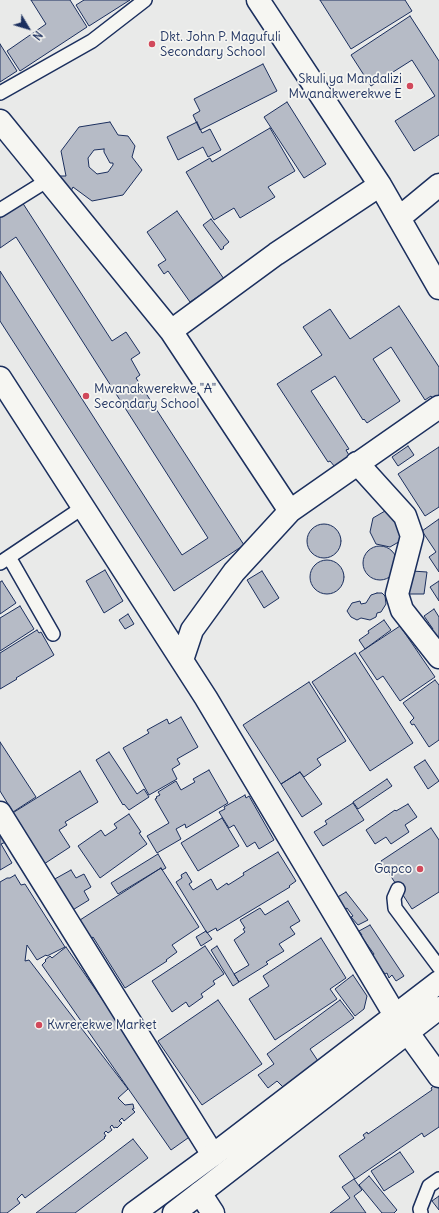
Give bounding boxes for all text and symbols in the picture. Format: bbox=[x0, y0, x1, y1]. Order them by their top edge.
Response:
north arrow bbox=[8, 8, 48, 48]
text: N bbox=[30, 28, 45, 43]
place label: Dkt. John P. Magufuli Secondary School bbox=[160, 29, 281, 60]
marker: Dkt. John P. Magufuli Secondary School bbox=[147, 39, 157, 49]
place label: Skuli ya Mandalizi Mwanakwerekwe E bbox=[289, 71, 402, 102]
marker: Skuli ya Mandalizi Mwanakwerekwe E bbox=[405, 81, 415, 91]
place label: Mwanakwerekwe "A" Secondary School bbox=[94, 381, 216, 412]
marker: Mwanakwerekwe "A" Secondary School bbox=[81, 391, 91, 401]
place label: Gapco bbox=[374, 861, 412, 877]
marker: Gapco bbox=[415, 864, 425, 874]
place label: Kwrerekwe Market bbox=[47, 1017, 157, 1033]
marker: Kwrerekwe Market bbox=[34, 1020, 44, 1030]

